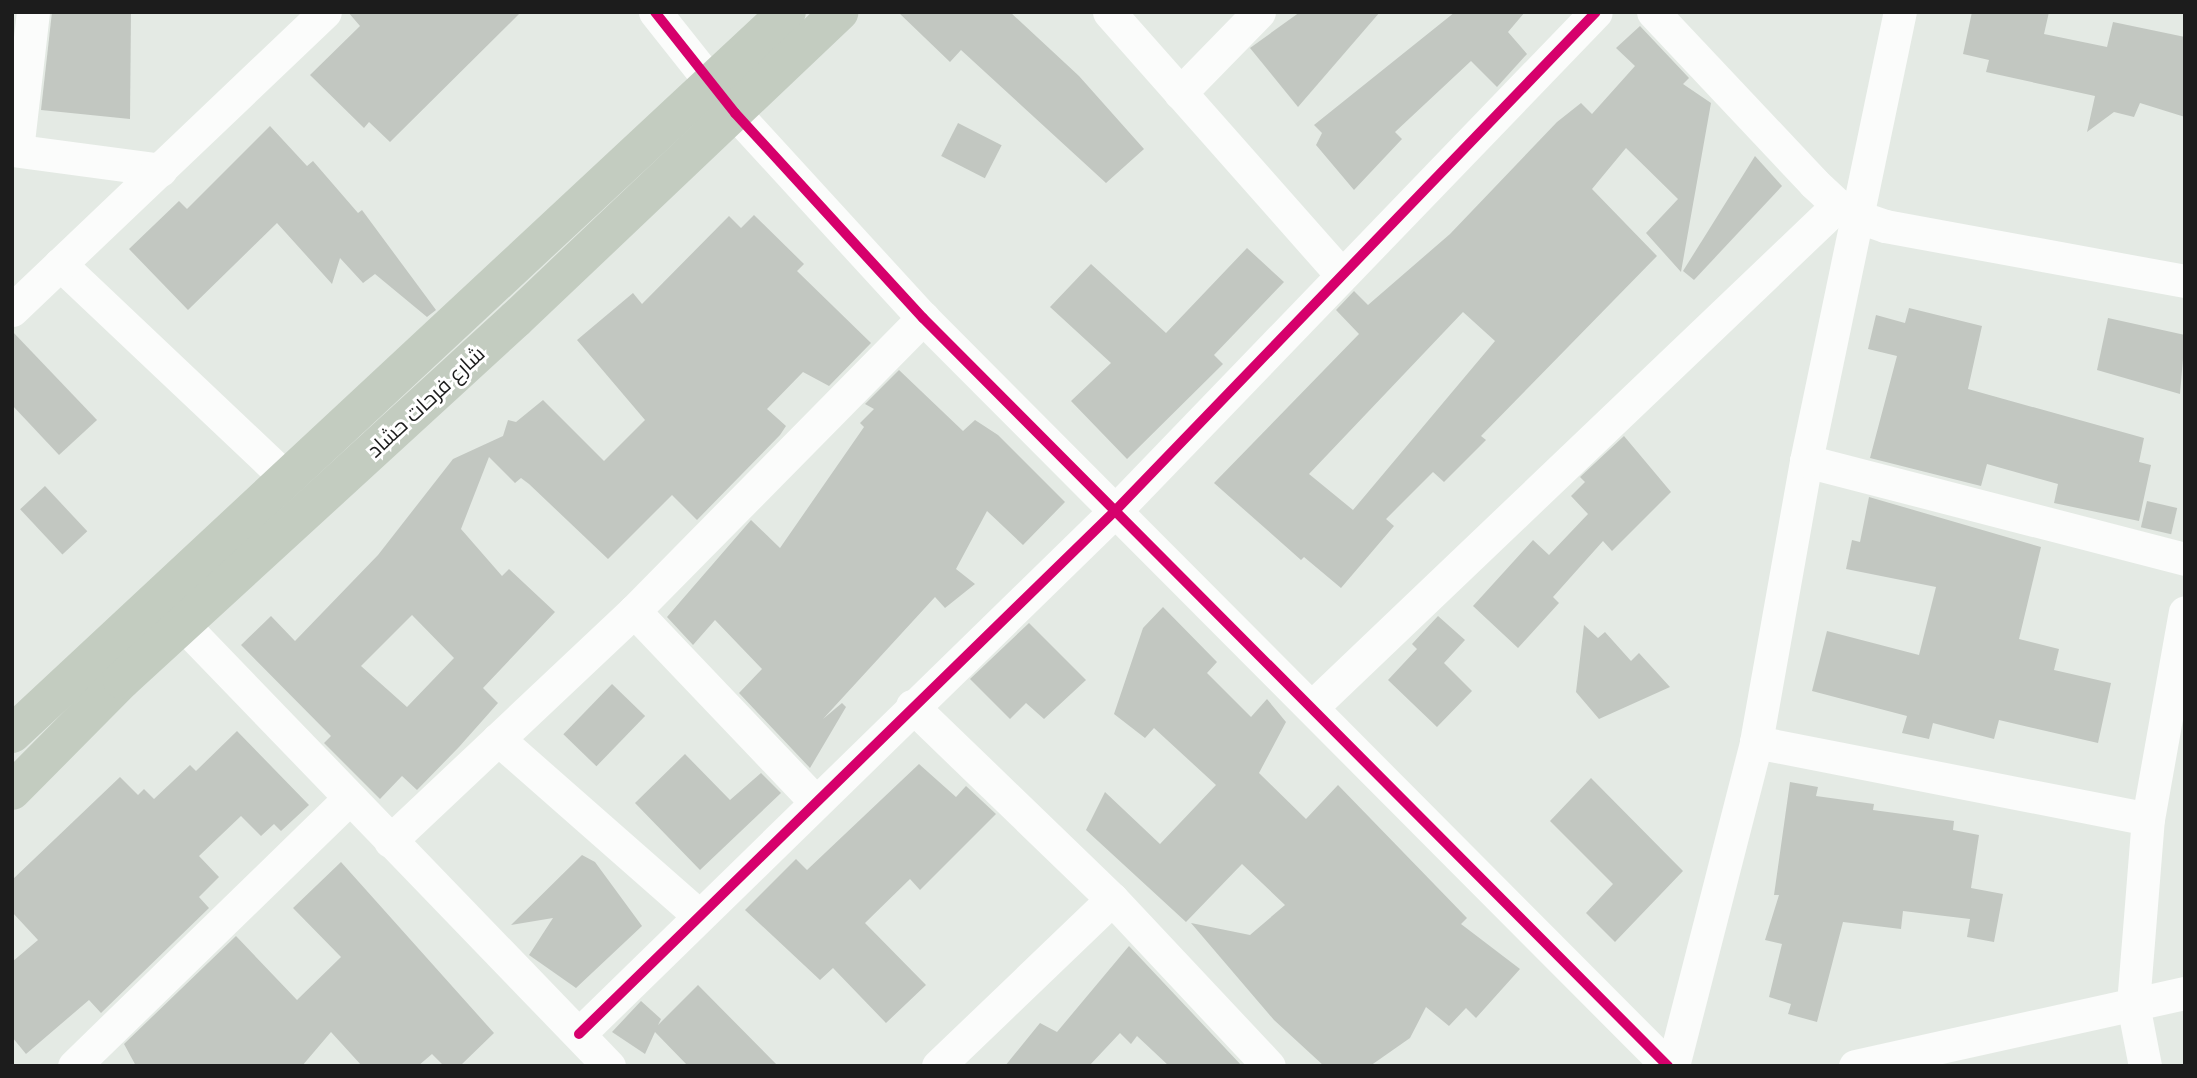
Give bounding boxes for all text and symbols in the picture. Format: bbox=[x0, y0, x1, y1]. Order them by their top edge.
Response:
street label: شارع فرحات حشاد bbox=[362, 341, 490, 463]

